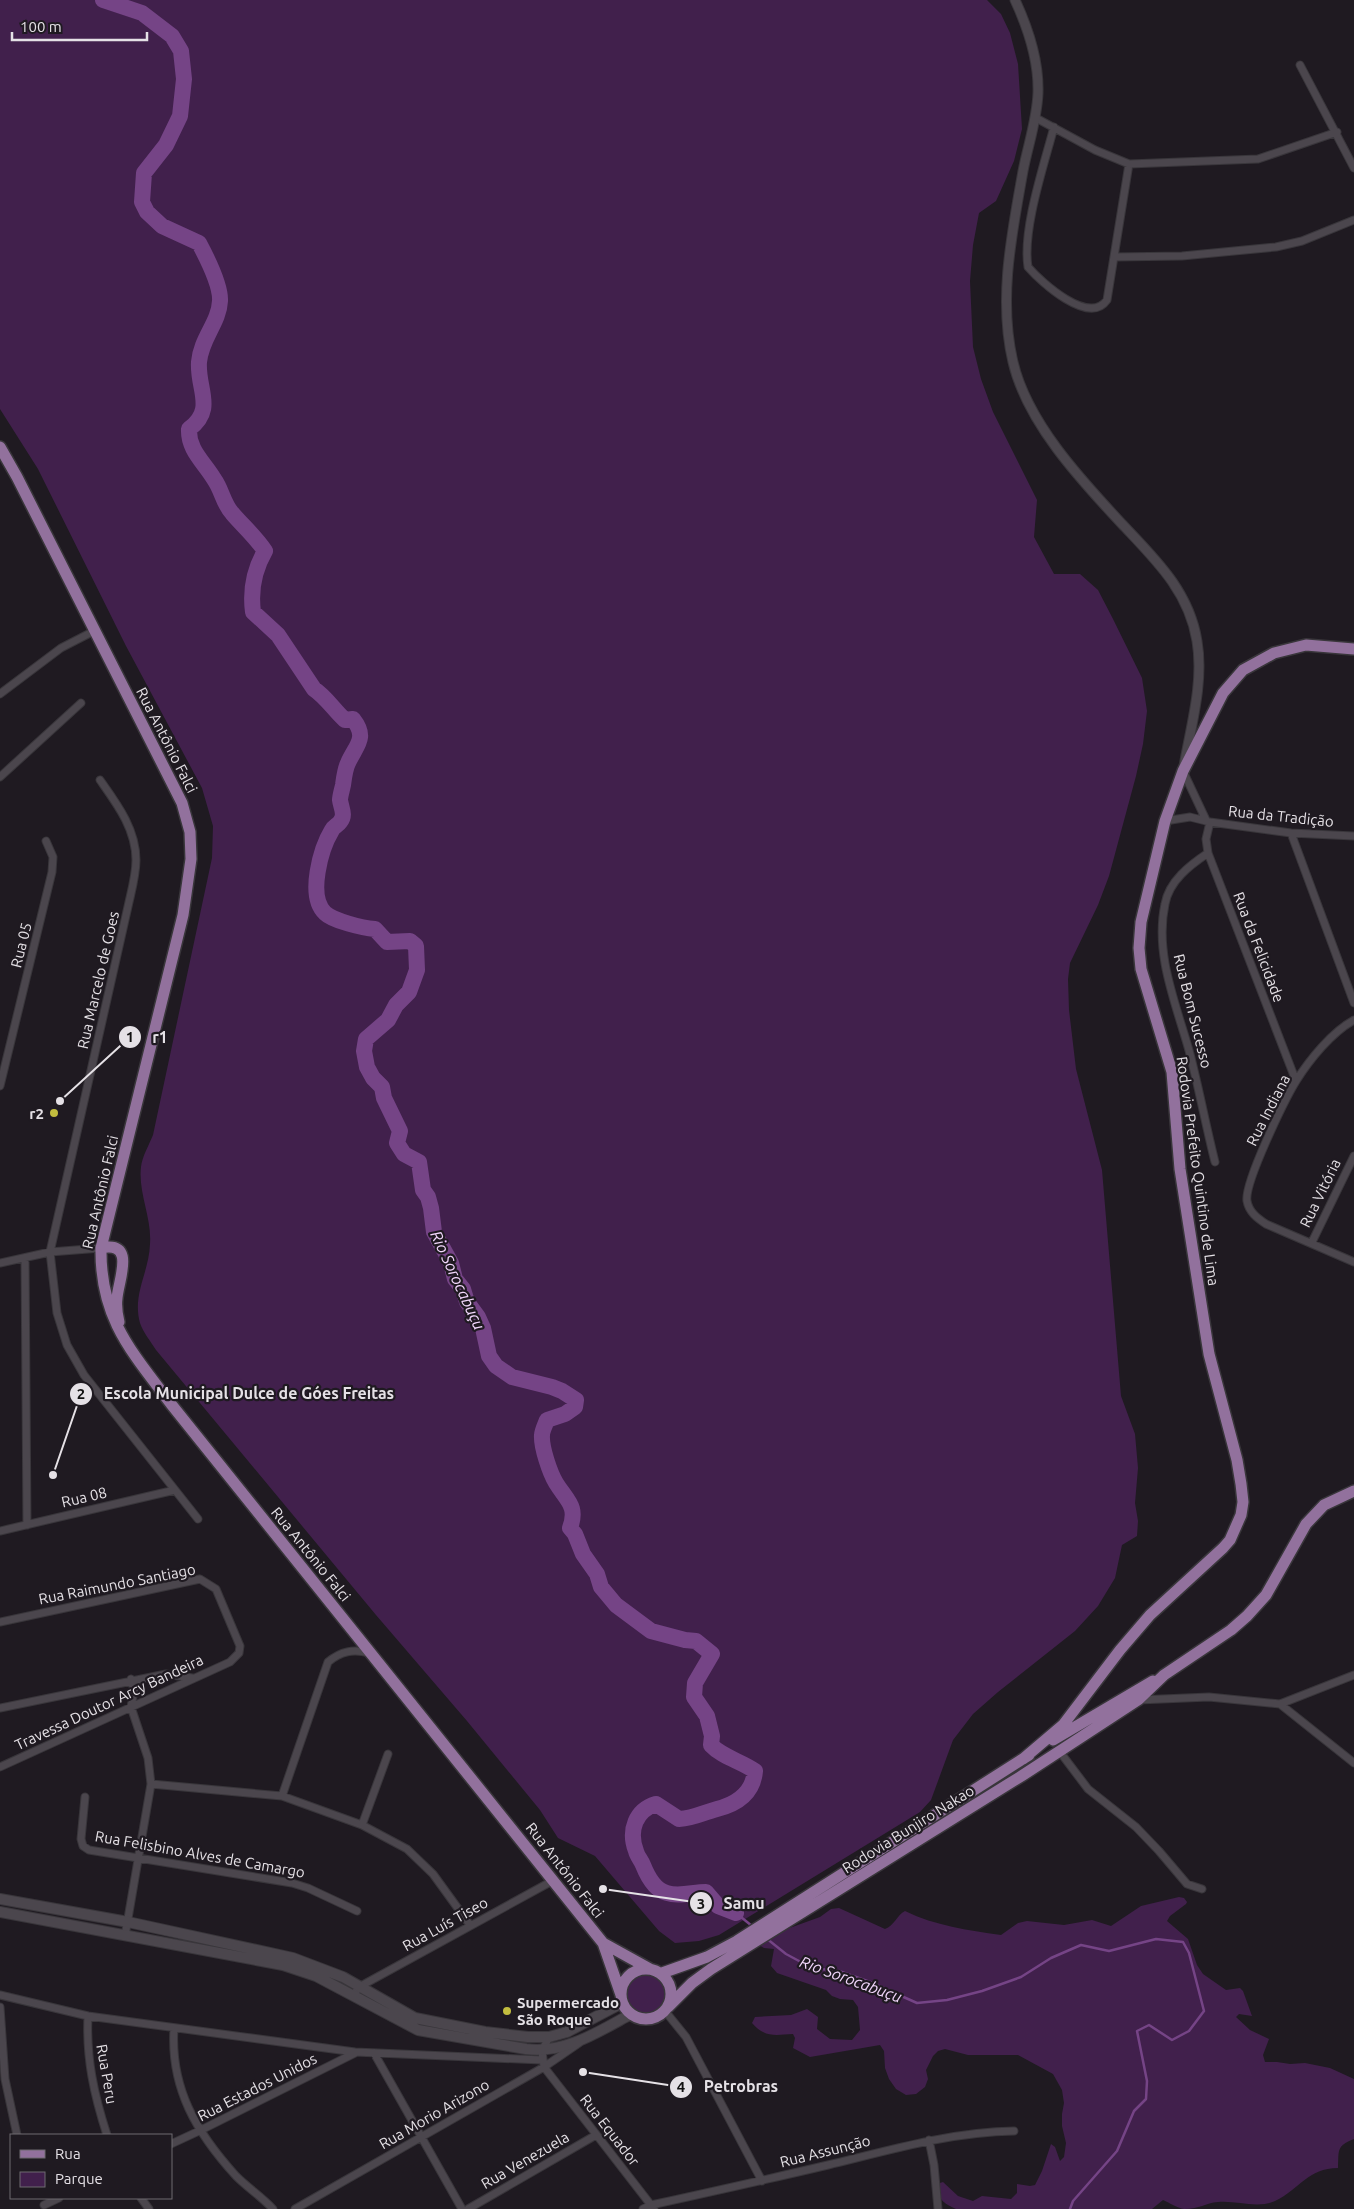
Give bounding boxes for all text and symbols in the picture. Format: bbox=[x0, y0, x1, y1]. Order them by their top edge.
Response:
scale bar bbox=[12, 10, 148, 42]
text: 100 m bbox=[20, 18, 62, 35]
street label: Rua Antônio Falci bbox=[133, 684, 201, 796]
street label: Rua da Tradição bbox=[1227, 802, 1335, 830]
street label: Rua da Felicidade bbox=[1230, 889, 1288, 1005]
street label: Rua Marcelo de Goes bbox=[74, 909, 122, 1051]
street label: Rua 05 bbox=[7, 921, 35, 969]
street label: Rua Bom Sucesso bbox=[1171, 952, 1215, 1070]
callout: r1 bbox=[117, 1022, 178, 1053]
text: 1 bbox=[126, 1028, 134, 1045]
text: r1 bbox=[152, 1028, 168, 1046]
street label: Rodovia Prefeito Quintino de Lima bbox=[1173, 1055, 1223, 1287]
street label: Rua Indiana bbox=[1243, 1071, 1293, 1149]
place label: r2 bbox=[29, 1105, 44, 1122]
marker: r2 bbox=[48, 1107, 60, 1119]
street label: Rua Antônio Falci bbox=[79, 1134, 121, 1250]
street label: Rua Vitória bbox=[1296, 1156, 1344, 1230]
water label: Rio Sorocabuçu bbox=[427, 1228, 489, 1333]
callout: Escola Municipal Dulce de Góes Freitas bbox=[69, 1378, 404, 1409]
text: Escola Municipal Dulce de Góes Freitas bbox=[104, 1384, 394, 1402]
text: 2 bbox=[77, 1385, 85, 1402]
street label: Rua 08 bbox=[60, 1484, 108, 1510]
street label: Rua Antônio Falci bbox=[268, 1504, 354, 1604]
street label: Rua Raimundo Santiago bbox=[37, 1560, 197, 1608]
street label: Travessa Doutor Arcy Bandeira bbox=[12, 1651, 206, 1753]
street label: Rodovia Bunjiro Nakao bbox=[839, 1782, 977, 1876]
street label: Rua Antônio Falci bbox=[523, 1819, 607, 1921]
street label: Rua Felisbino Alves de Camargo bbox=[94, 1827, 306, 1881]
callout: Samu bbox=[688, 1888, 774, 1919]
street label: Rua Luís Tiseo bbox=[399, 1894, 491, 1954]
text: Samu bbox=[723, 1894, 765, 1912]
text: 3 bbox=[697, 1895, 705, 1912]
water label: Rio Sorocabuçu bbox=[798, 1952, 905, 2006]
place label: Supermercado São Roque bbox=[517, 1994, 619, 2028]
marker: Supermercado São Roque bbox=[501, 2005, 513, 2017]
street label: Rua Peru bbox=[93, 2043, 121, 2105]
street label: Rua Estados Unidos bbox=[195, 2050, 319, 2124]
callout: Petrobras bbox=[669, 2071, 788, 2102]
street label: Rua Morio Arizono bbox=[376, 2076, 492, 2152]
text: Petrobras bbox=[704, 2077, 778, 2095]
text: 4 bbox=[677, 2078, 685, 2095]
street label: Rua Equador bbox=[577, 2091, 643, 2169]
street label: Rua Venezuela bbox=[478, 2128, 572, 2192]
street label: Rua Assunção bbox=[778, 2132, 872, 2170]
legend bbox=[10, 2134, 172, 2199]
text: Rua bbox=[55, 2145, 81, 2162]
text: Parque bbox=[55, 2170, 103, 2187]

